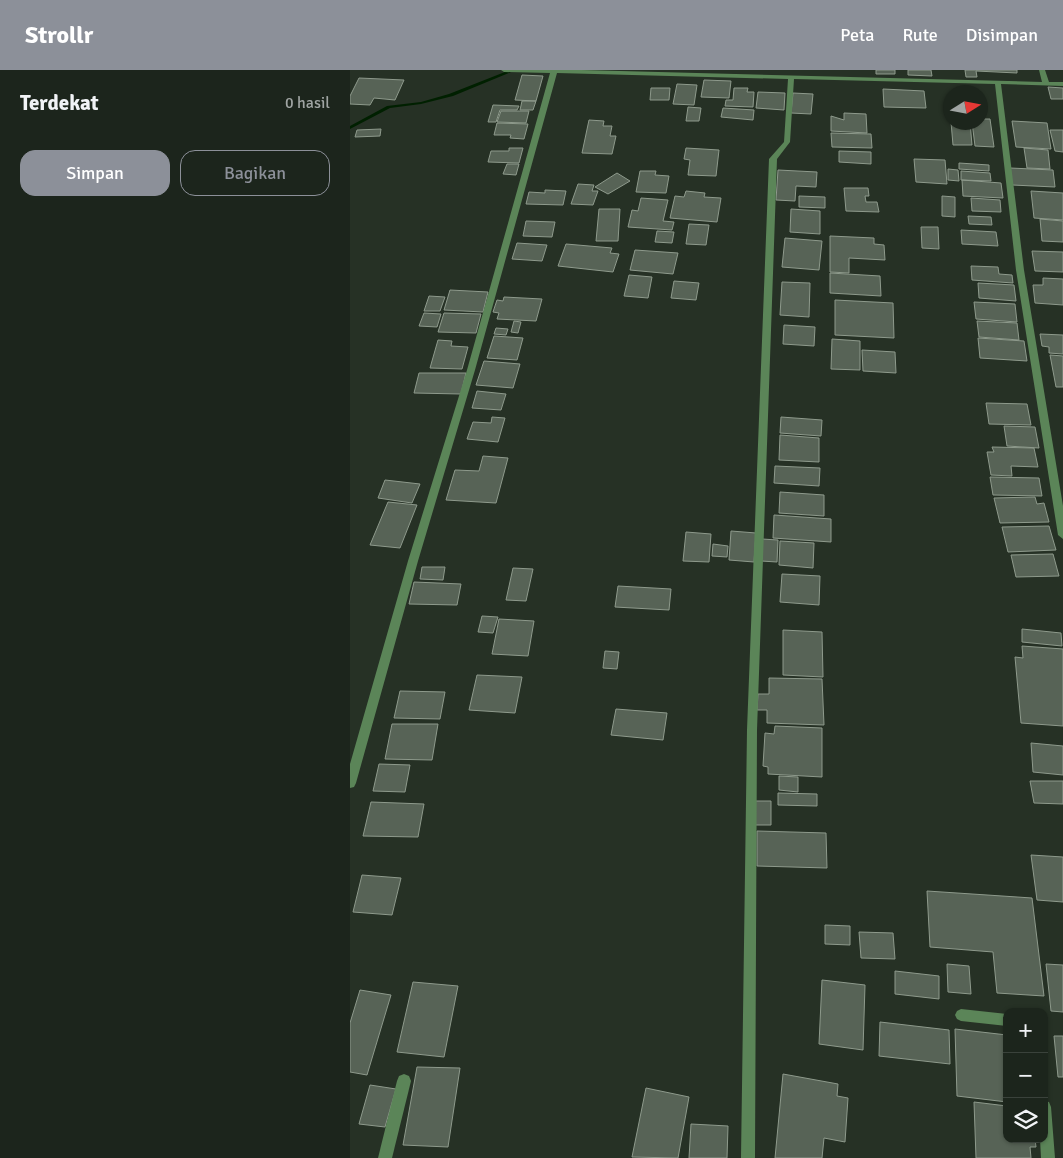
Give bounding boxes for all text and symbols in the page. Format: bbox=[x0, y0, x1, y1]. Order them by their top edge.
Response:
text: Strollr bbox=[25, 20, 93, 50]
text: Peta bbox=[840, 24, 874, 46]
text: Rute bbox=[902, 24, 938, 46]
text: Disimpan bbox=[966, 24, 1038, 46]
north arrow bbox=[943, 85, 988, 130]
text: Terdekat bbox=[20, 90, 99, 116]
text: 0 hasil bbox=[285, 93, 330, 113]
button: Simpan bbox=[20, 150, 170, 196]
button: Bagikan bbox=[180, 150, 330, 196]
map controls bbox=[1003, 1008, 1048, 1143]
button: + bbox=[1003, 1008, 1048, 1053]
button: − bbox=[1003, 1053, 1048, 1098]
button: layers bbox=[1003, 1098, 1048, 1143]

